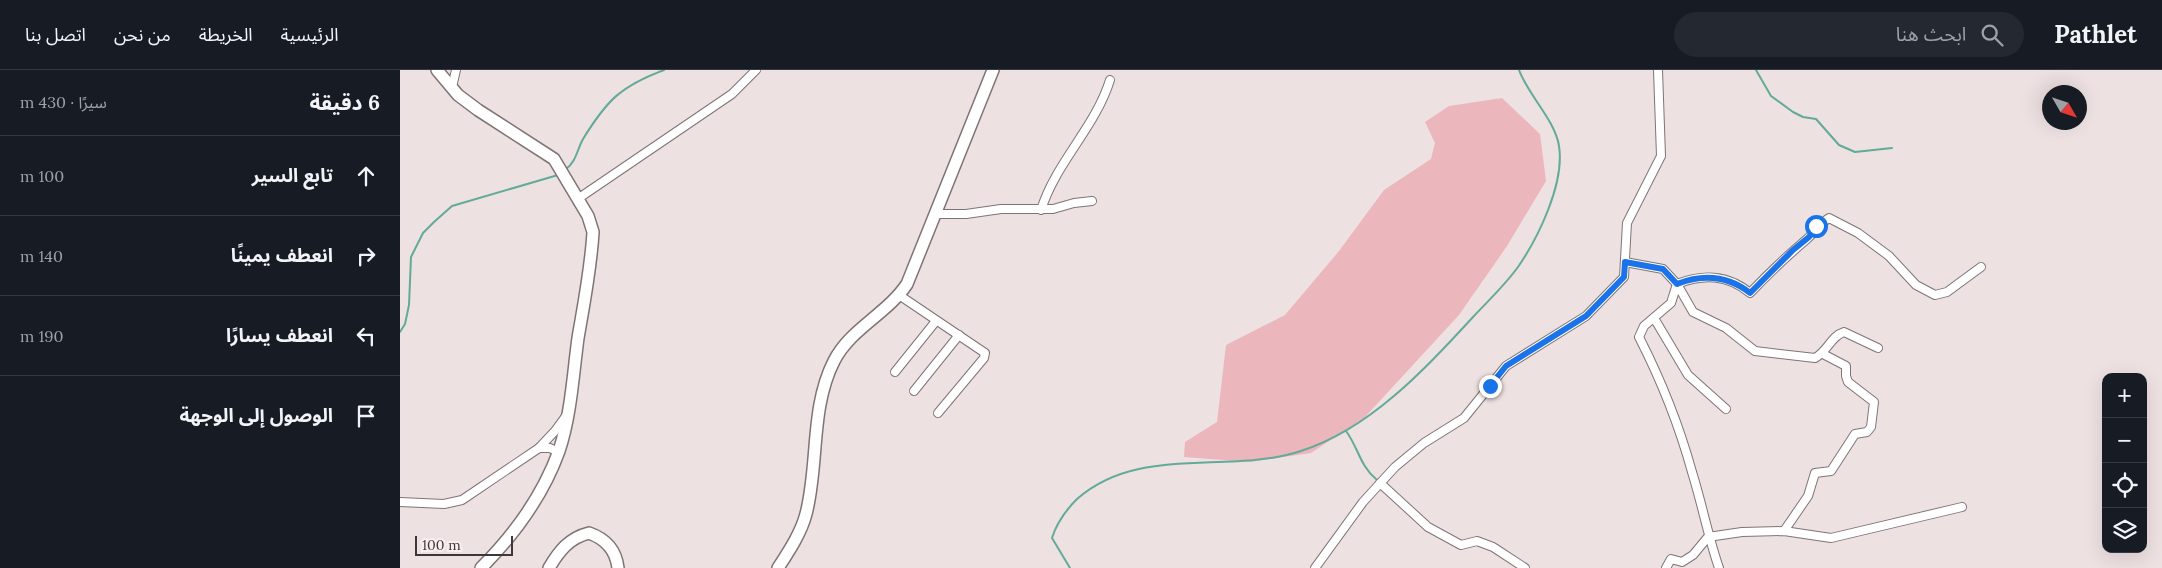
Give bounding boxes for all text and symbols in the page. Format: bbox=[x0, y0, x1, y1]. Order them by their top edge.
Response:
search box bbox=[1674, 12, 2024, 57]
text: Pathlet bbox=[2054, 19, 2137, 50]
icon: search bbox=[1978, 21, 2006, 49]
text: ابحث هنا bbox=[1896, 22, 1966, 46]
text: اتصل بنا bbox=[25, 23, 86, 46]
text: من نحن bbox=[114, 23, 171, 46]
text: الخريطة bbox=[199, 23, 253, 46]
text: الرئيسية bbox=[281, 23, 338, 46]
north arrow bbox=[2042, 85, 2087, 130]
text: 6 دقيقة bbox=[310, 89, 380, 116]
text: سيرًا · 430 m bbox=[20, 92, 107, 112]
icon: ahead bbox=[352, 162, 380, 190]
text: تابع السير bbox=[252, 163, 333, 187]
text: 100 m bbox=[20, 166, 64, 186]
route start bbox=[1805, 215, 1828, 238]
icon: right bbox=[352, 242, 380, 270]
text: انعطف يمينًا bbox=[231, 243, 333, 267]
text: 140 m bbox=[20, 246, 63, 266]
icon: left bbox=[352, 322, 380, 350]
text: انعطف يسارًا bbox=[226, 323, 333, 347]
text: 190 m bbox=[20, 326, 64, 346]
map controls bbox=[2102, 373, 2147, 553]
button: + bbox=[2102, 373, 2147, 418]
route end bbox=[1479, 375, 1502, 398]
icon: arrive bbox=[352, 402, 380, 430]
text: الوصول إلى الوجهة bbox=[180, 403, 333, 427]
button: − bbox=[2102, 418, 2147, 463]
button: locate bbox=[2102, 463, 2147, 508]
button: layers bbox=[2102, 508, 2147, 553]
scale bar bbox=[415, 533, 512, 556]
text: 100 m bbox=[422, 536, 461, 554]

